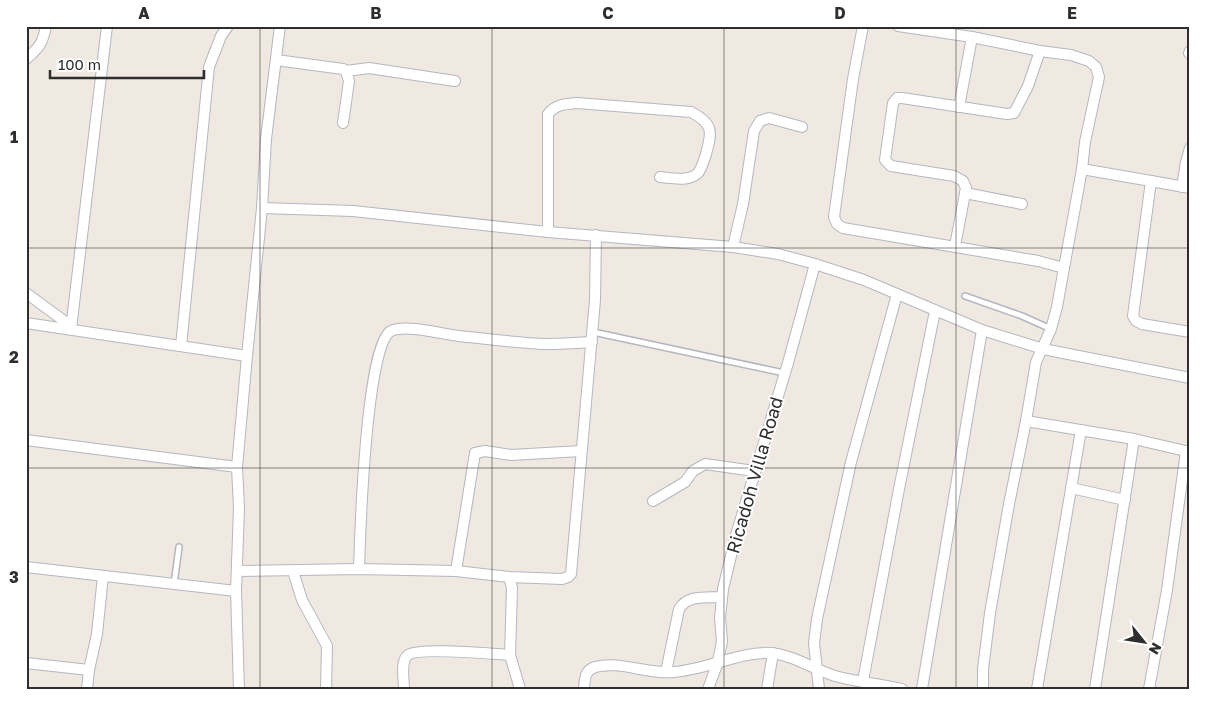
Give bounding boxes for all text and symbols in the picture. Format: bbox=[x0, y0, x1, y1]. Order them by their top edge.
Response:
text: A bbox=[138, 3, 150, 23]
text: B bbox=[370, 3, 382, 23]
text: C bbox=[602, 3, 614, 23]
text: D bbox=[834, 3, 846, 23]
text: E bbox=[1067, 3, 1077, 23]
scale bar bbox=[50, 48, 204, 80]
text: 100 m bbox=[58, 55, 101, 73]
text: 1 bbox=[10, 127, 18, 147]
text: 2 bbox=[9, 347, 19, 367]
street label: Ricadoh Villa Road bbox=[721, 394, 787, 556]
text: 3 bbox=[9, 567, 19, 587]
north arrow bbox=[1118, 618, 1168, 668]
text: N bbox=[1146, 640, 1166, 658]

